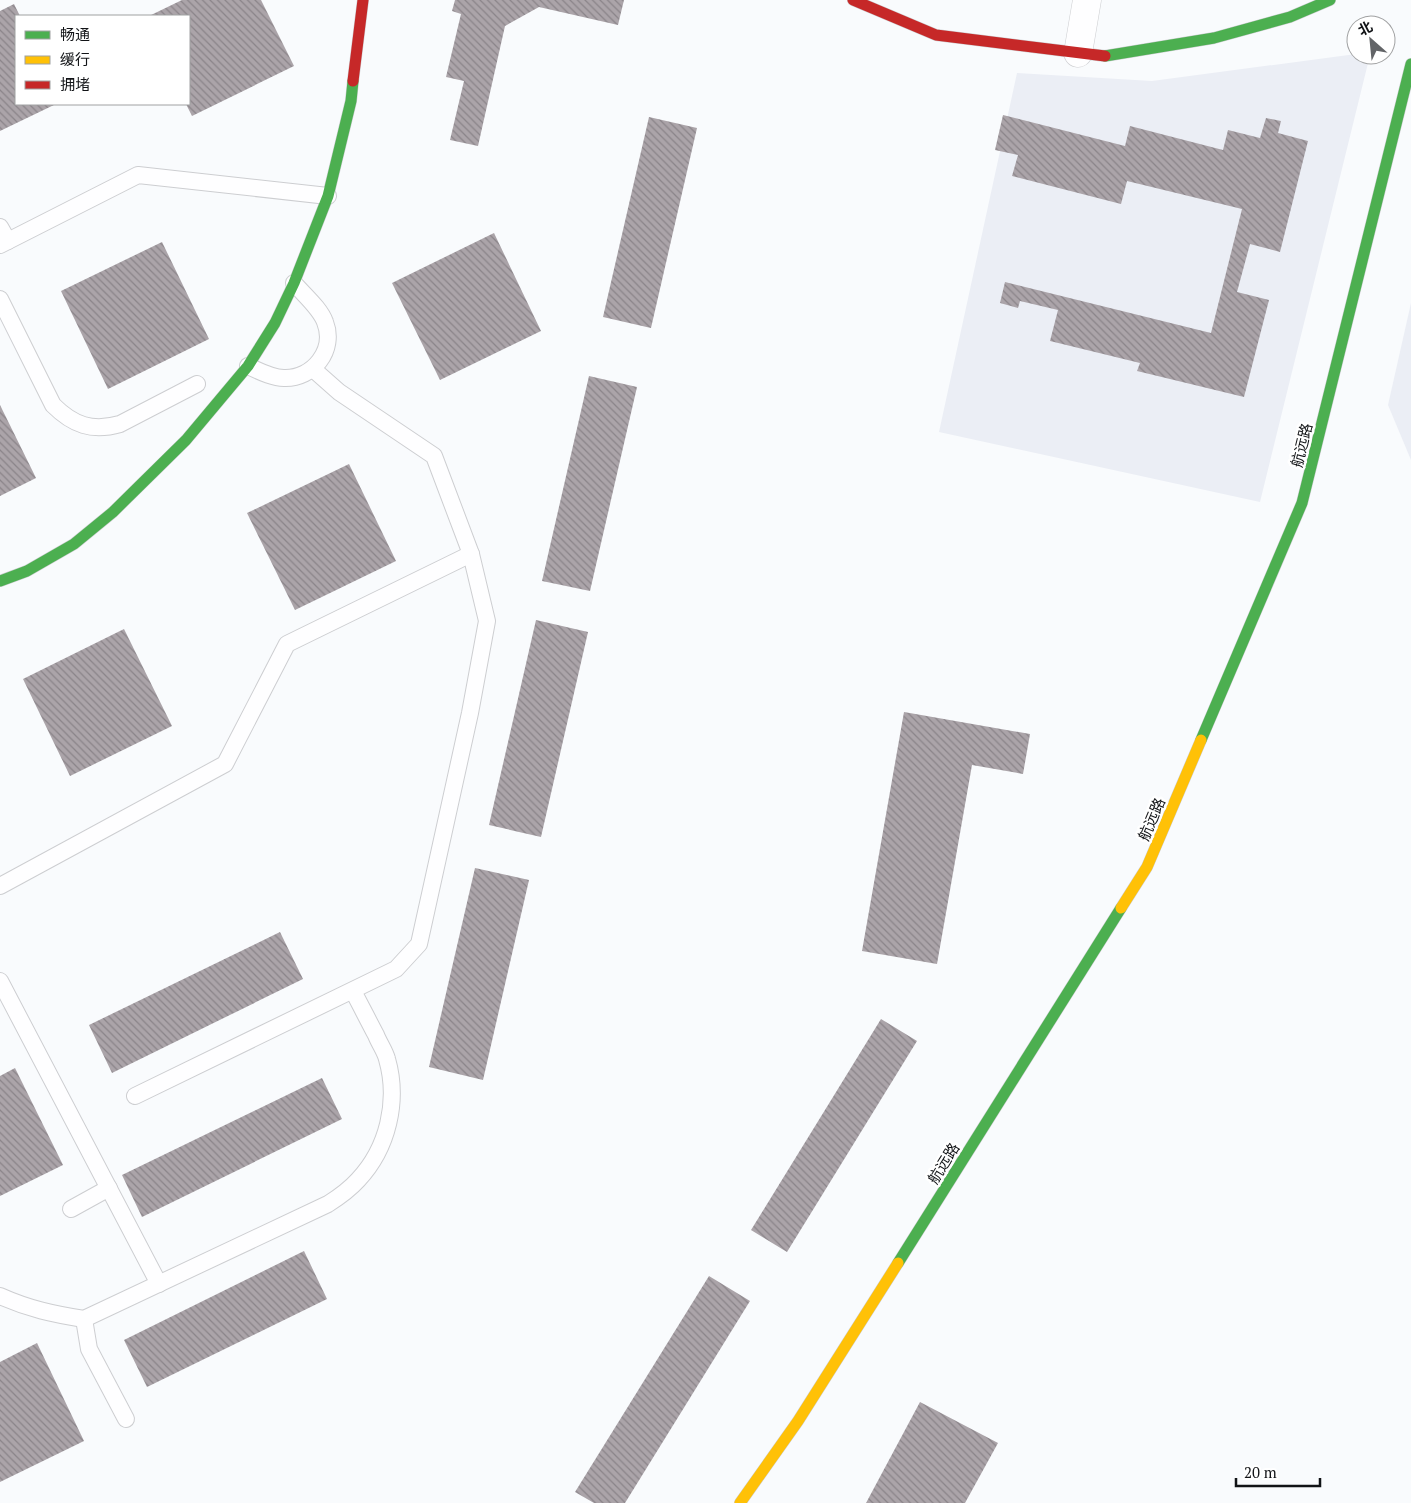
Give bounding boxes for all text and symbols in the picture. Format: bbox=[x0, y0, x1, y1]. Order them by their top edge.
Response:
legend bbox=[15, 15, 190, 105]
north arrow bbox=[1346, 15, 1396, 65]
text: 北 bbox=[1354, 16, 1375, 40]
text: 畅通 bbox=[60, 24, 90, 44]
text: 缓行 bbox=[60, 49, 90, 69]
text: 拥堵 bbox=[60, 74, 90, 94]
street label: 航远路 bbox=[1286, 421, 1316, 469]
street label: 航远路 bbox=[1133, 794, 1169, 844]
street label: 航远路 bbox=[923, 1139, 963, 1187]
scale bar bbox=[1236, 1456, 1320, 1488]
text: 20 m bbox=[1244, 1462, 1277, 1482]

